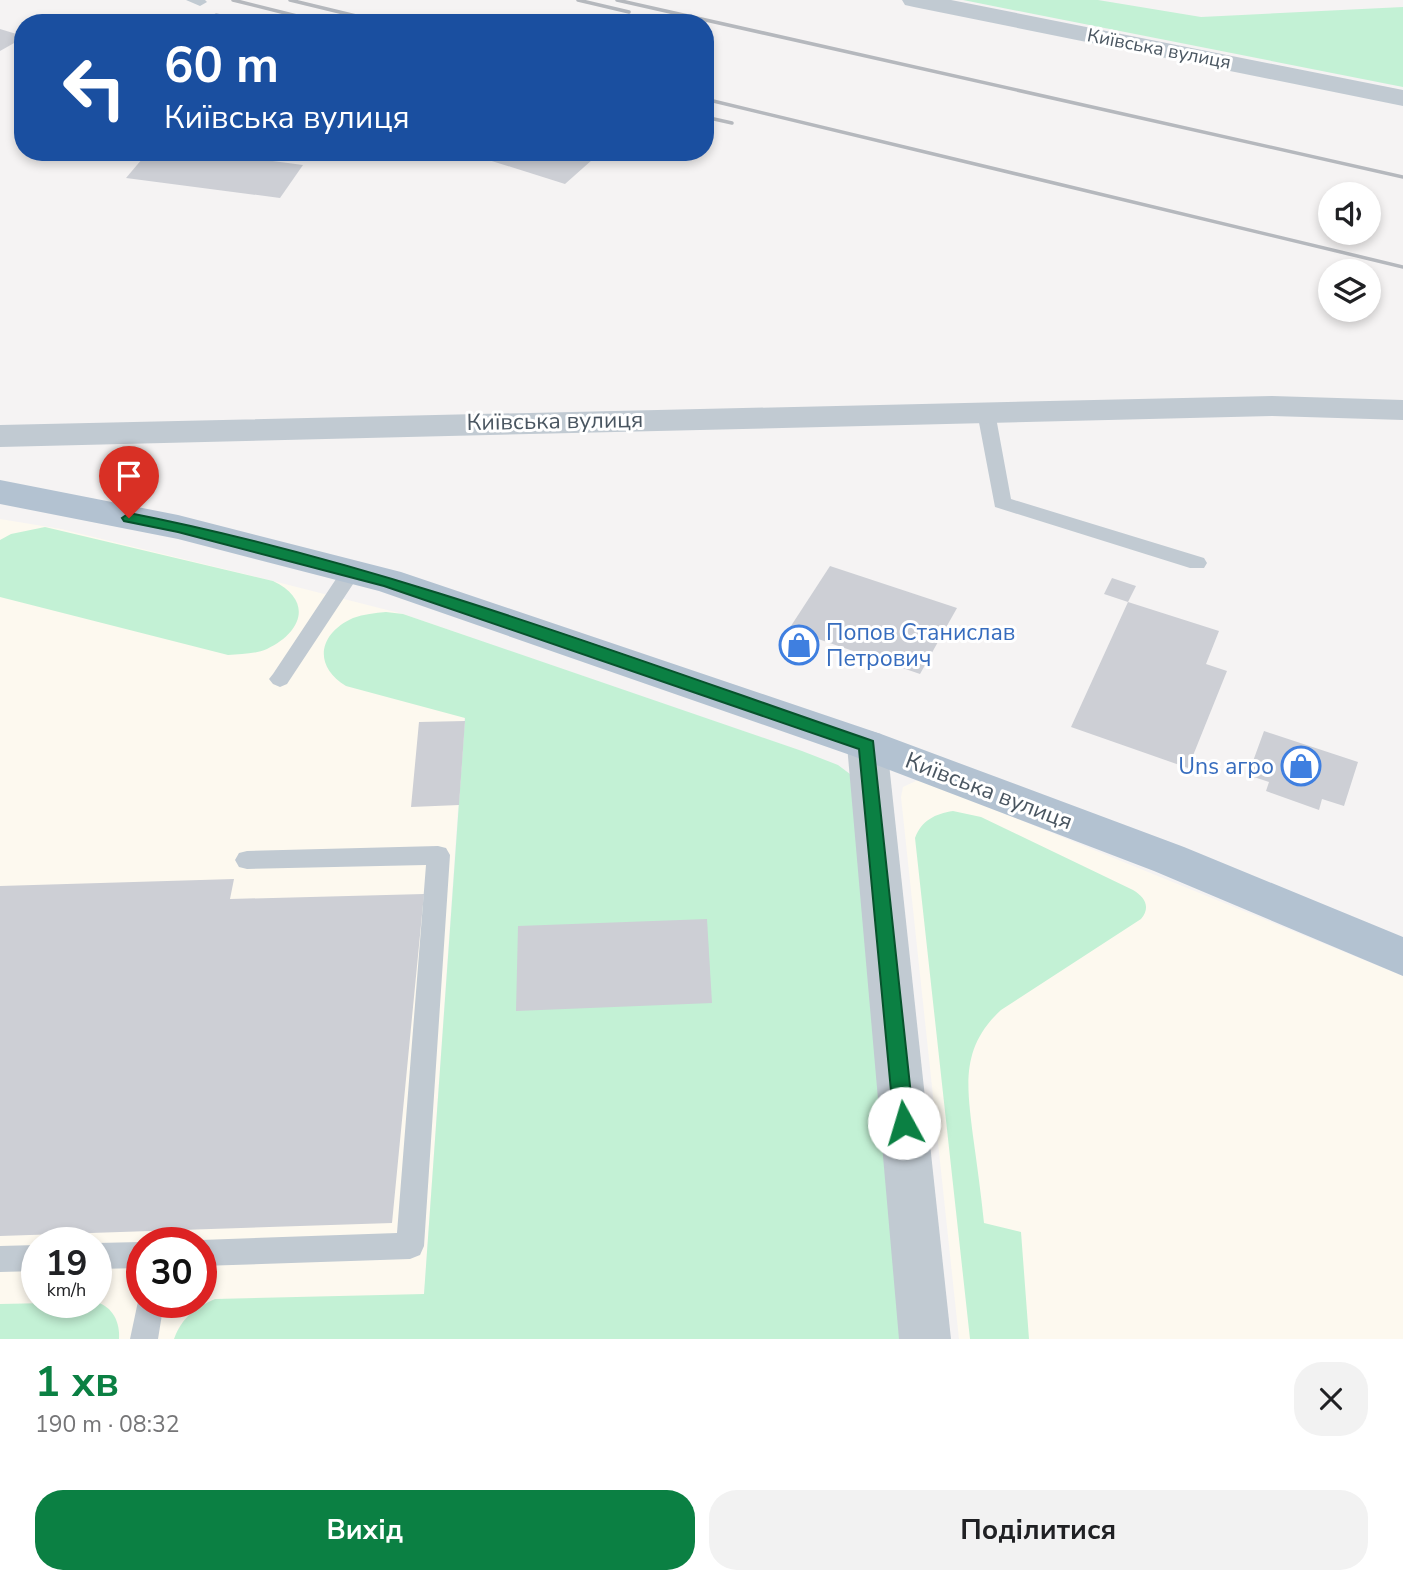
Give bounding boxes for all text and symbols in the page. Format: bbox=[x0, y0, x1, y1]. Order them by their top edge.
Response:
street label: Київська вулиця bbox=[1085, 22, 1233, 76]
text: 60 m bbox=[164, 32, 279, 99]
icon: left bbox=[49, 42, 140, 133]
text: Київська вулиця bbox=[164, 96, 410, 139]
map controls bbox=[1318, 182, 1381, 322]
button: sound bbox=[1318, 182, 1381, 245]
button: layers bbox=[1318, 259, 1381, 322]
street label: Київська вулиця bbox=[466, 404, 644, 438]
pin bbox=[99, 446, 159, 518]
icon: arrive bbox=[110, 457, 148, 495]
place label: Попов Станислав Петрович bbox=[826, 617, 1015, 674]
shop icon: Попов Станислав Петрович bbox=[778, 624, 820, 666]
street label: Київська вулиця bbox=[901, 745, 1077, 837]
shop icon: Uns агро bbox=[1280, 745, 1322, 787]
place label: Uns агро bbox=[1178, 751, 1274, 782]
position arrow bbox=[867, 1086, 941, 1160]
speed limit sign: 30 bbox=[126, 1227, 217, 1318]
text: 19 bbox=[45, 1240, 88, 1287]
text: km/h bbox=[47, 1278, 86, 1302]
text: 1 хв bbox=[35, 1354, 119, 1411]
button: close bbox=[1294, 1362, 1368, 1436]
text: 190 m · 08:32 bbox=[35, 1409, 180, 1440]
button: Вихід bbox=[35, 1490, 695, 1570]
button: Поділитися bbox=[709, 1490, 1368, 1570]

